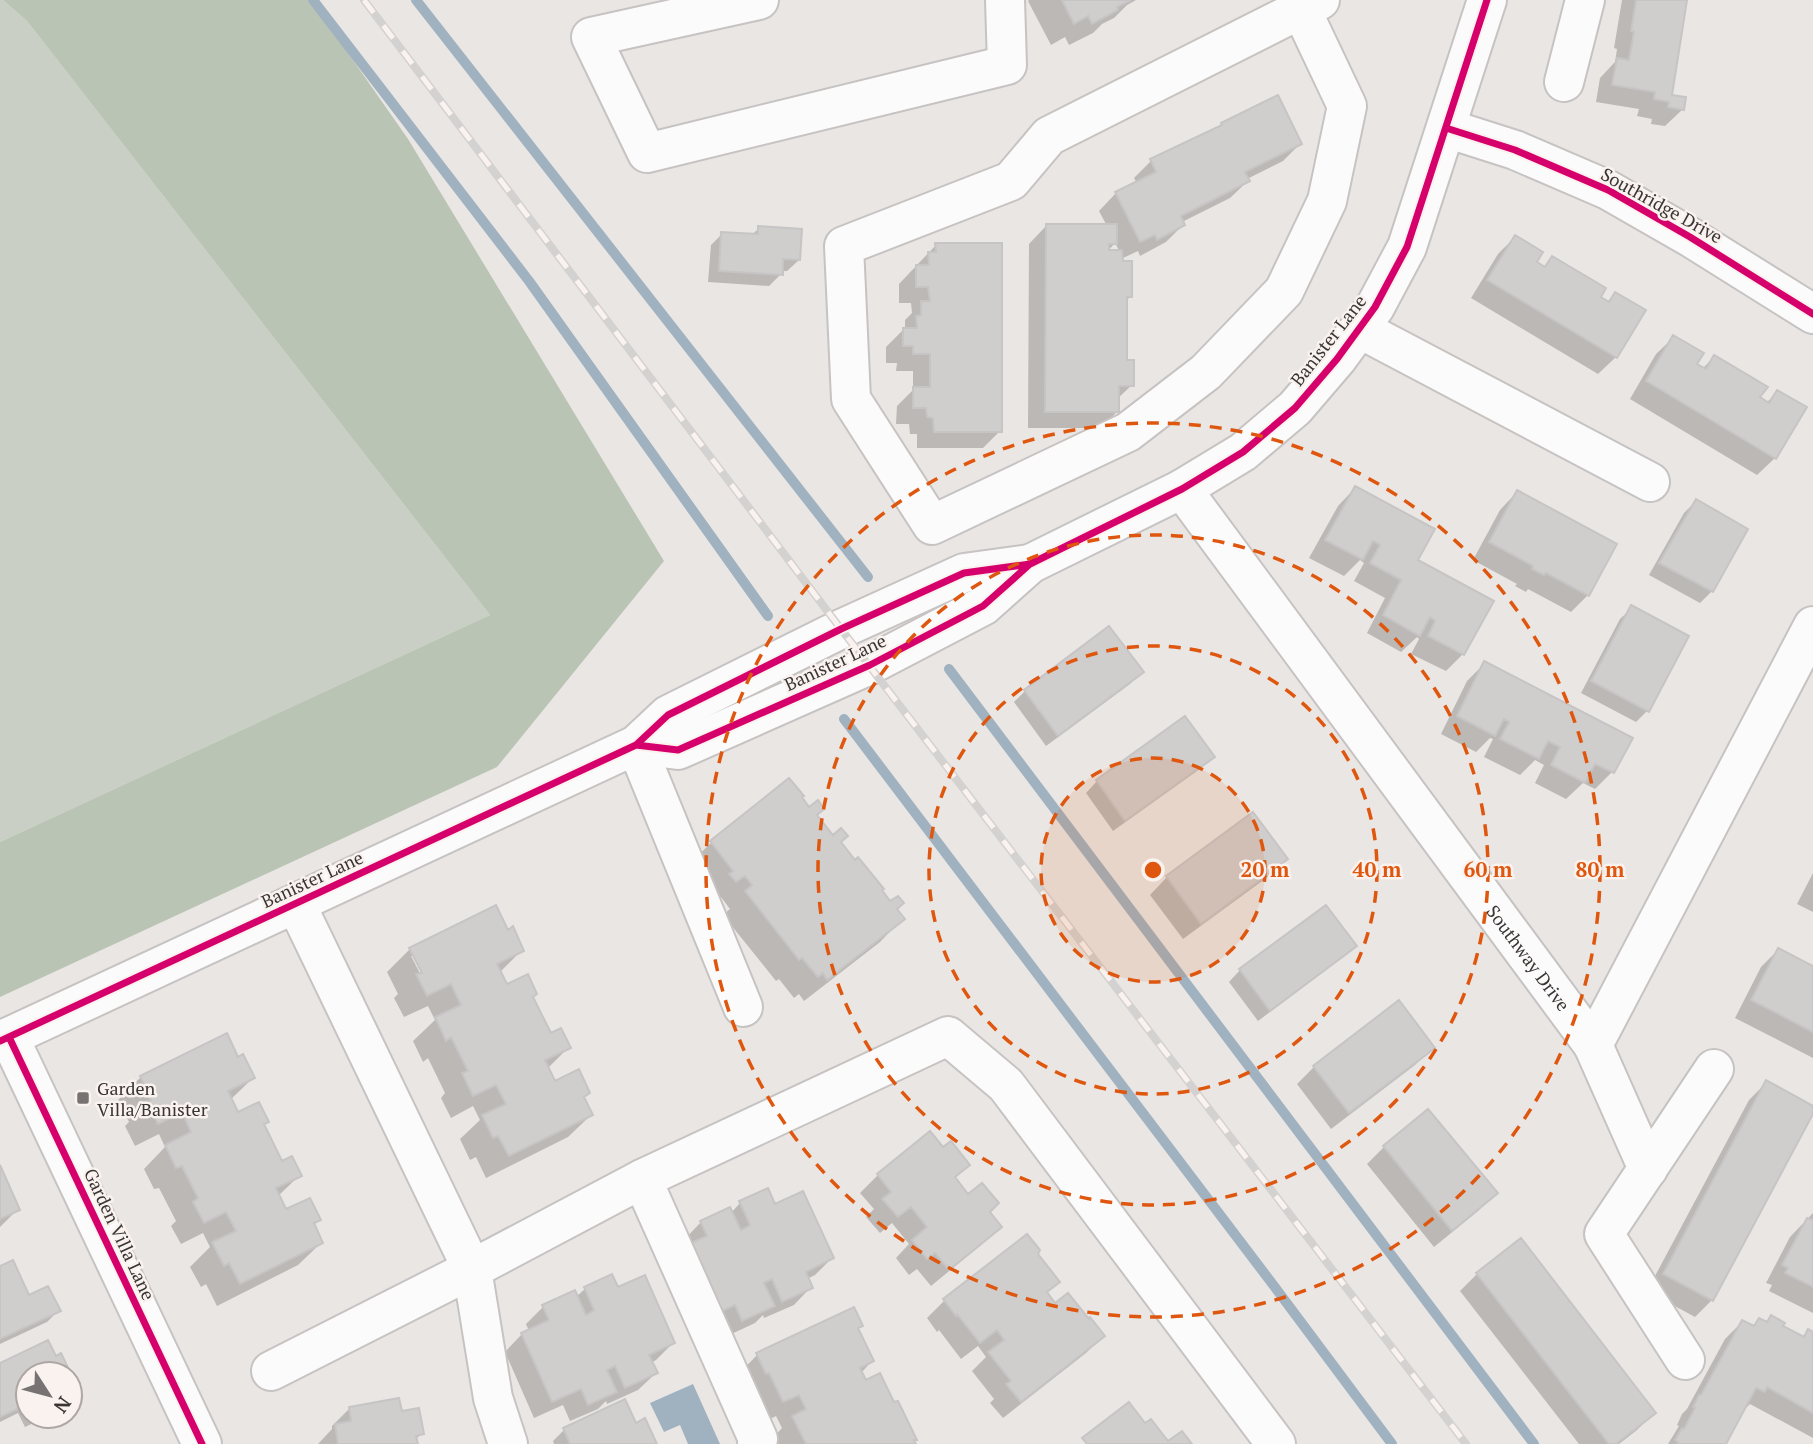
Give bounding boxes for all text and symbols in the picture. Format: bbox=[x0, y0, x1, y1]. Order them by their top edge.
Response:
street label: Southridge Drive bbox=[1597, 162, 1727, 248]
street label: Banister Lane bbox=[1285, 289, 1371, 391]
street label: Banister Lane bbox=[780, 628, 890, 696]
street label: Banister Lane bbox=[257, 845, 367, 913]
text: 20 m bbox=[1241, 855, 1290, 883]
text: 40 m bbox=[1353, 855, 1402, 883]
text: 60 m bbox=[1464, 855, 1513, 883]
text: 80 m bbox=[1576, 855, 1625, 883]
centre of rings bbox=[1141, 858, 1165, 882]
street label: Southway Drive bbox=[1481, 900, 1576, 1016]
place label: Garden Villa/Banister bbox=[97, 1076, 208, 1121]
marker: Garden Villa/Banister bbox=[75, 1090, 91, 1106]
street label: Garden Villa Lane bbox=[79, 1164, 161, 1304]
north arrow bbox=[14, 1360, 84, 1430]
text: N bbox=[48, 1392, 78, 1419]

